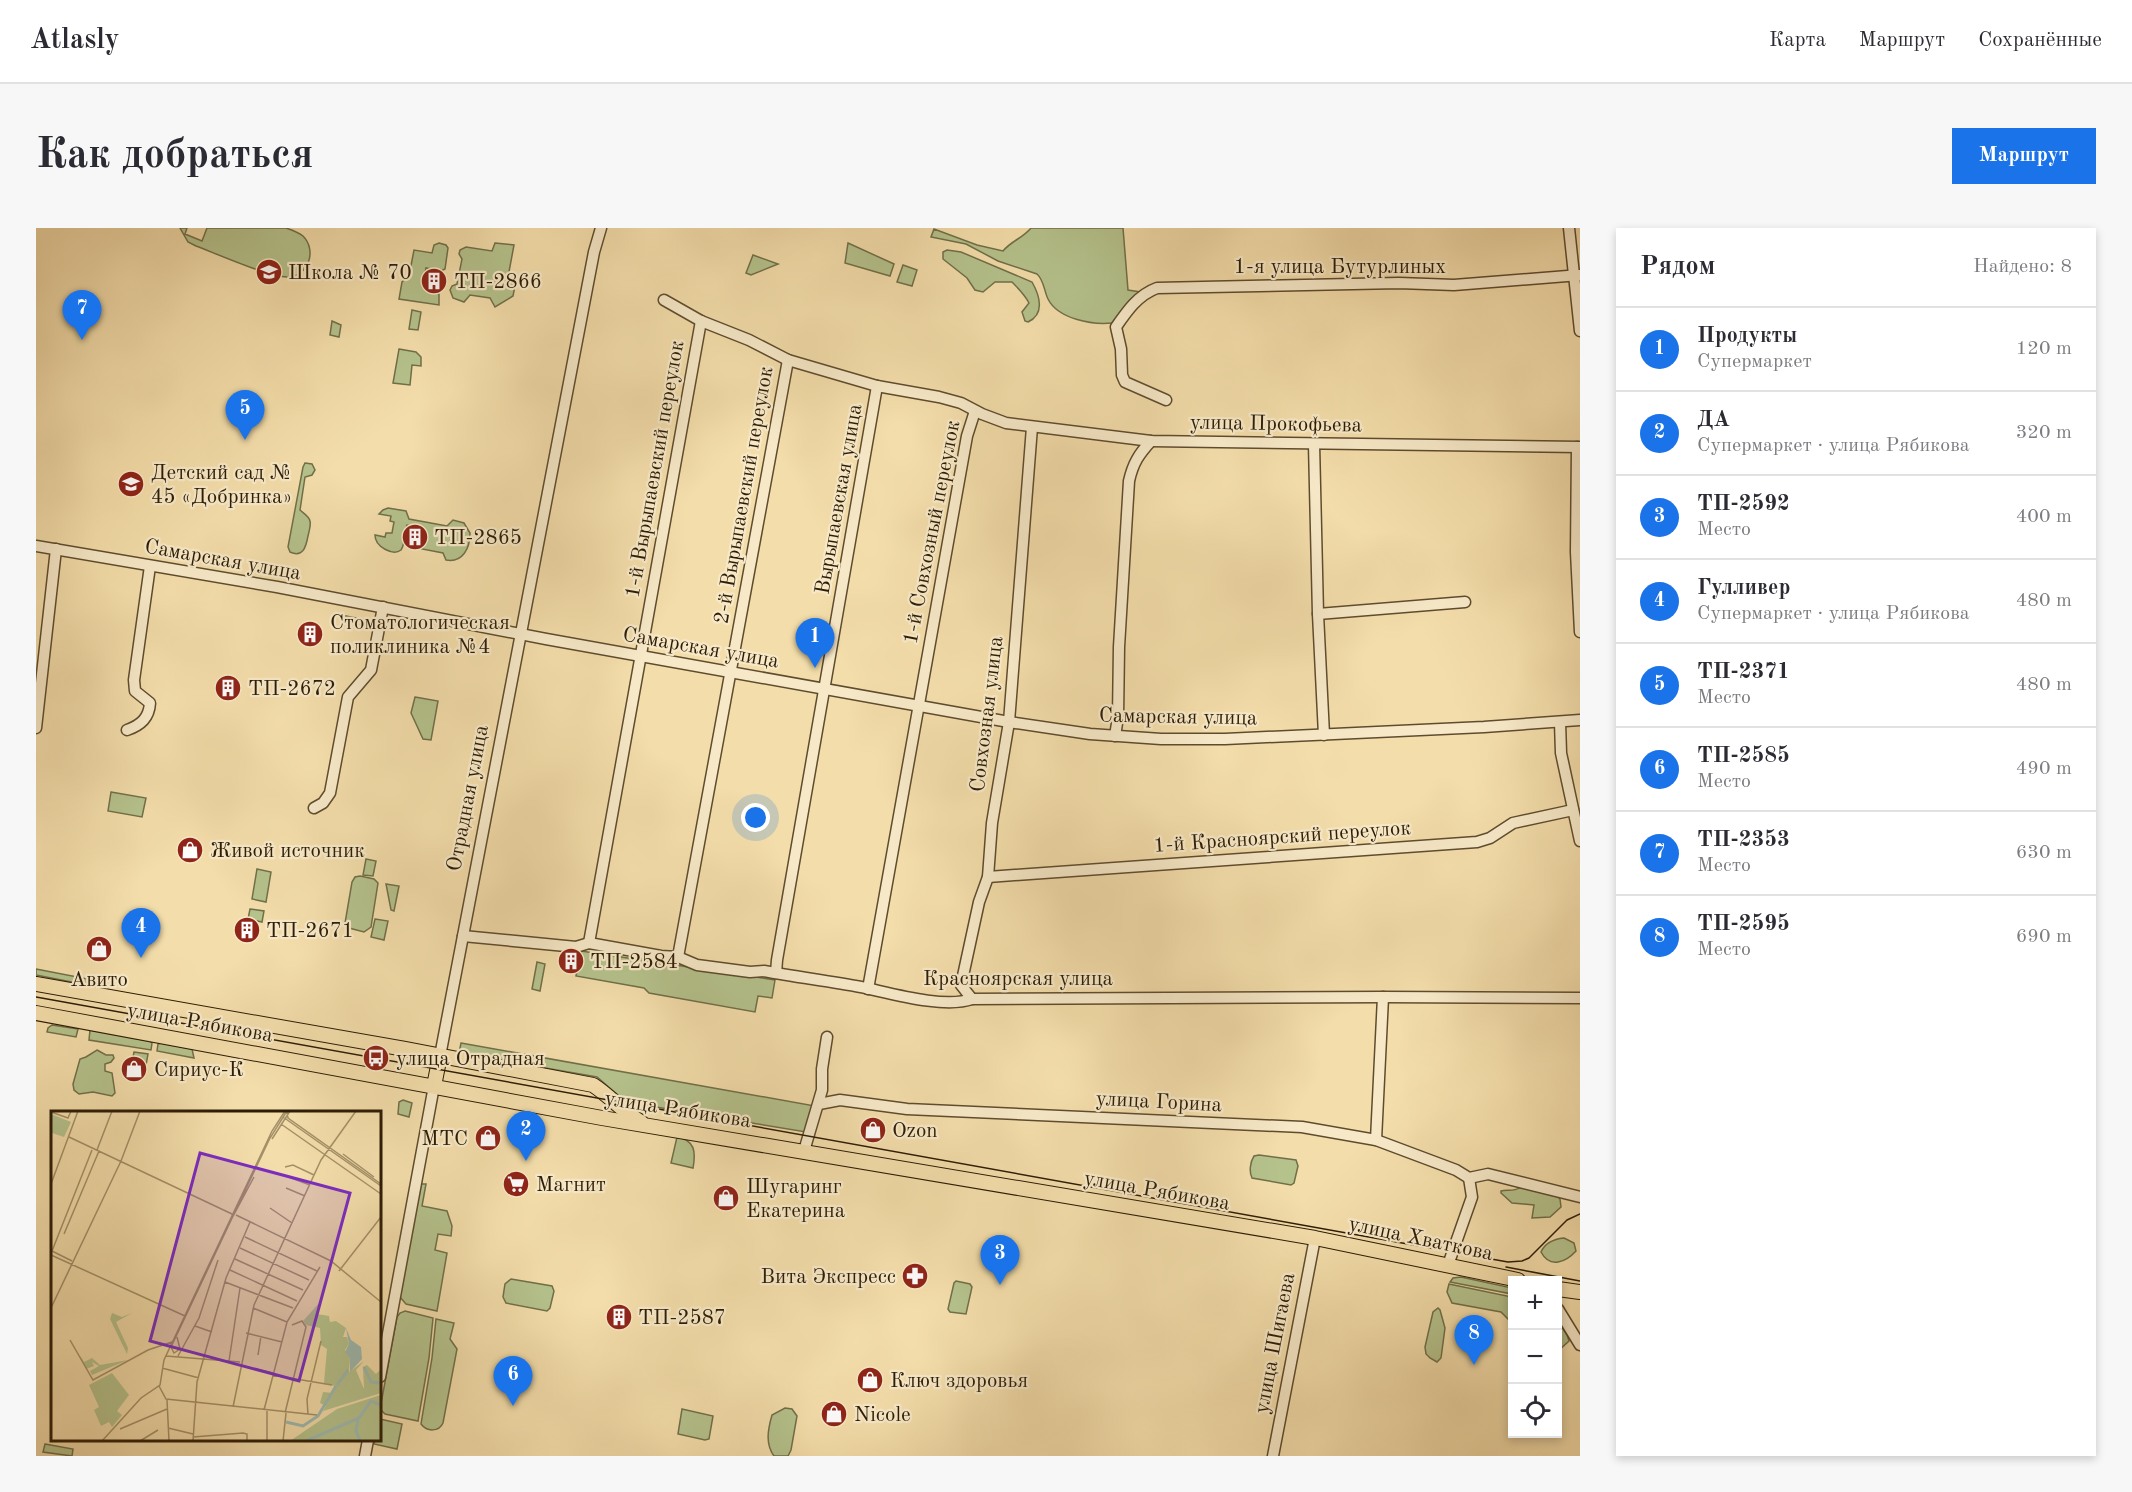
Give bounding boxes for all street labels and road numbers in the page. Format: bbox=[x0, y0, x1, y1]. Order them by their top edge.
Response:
street label: 1-я улица Бутурлиных bbox=[1234, 257, 1446, 278]
street label: 1-й Вырыпаевский переулок bbox=[622, 338, 689, 600]
street label: 2-й Вырыпаевский переулок bbox=[711, 364, 778, 626]
street label: Вырыпаевская улица bbox=[812, 402, 867, 596]
street label: улица Прокофьева bbox=[1190, 412, 1362, 437]
street label: 1-й Совхозный переулок bbox=[900, 418, 965, 646]
street label: Самарская улица bbox=[143, 536, 303, 585]
street label: Самарская улица bbox=[621, 624, 781, 673]
street label: Совхозная улица bbox=[968, 635, 1007, 793]
street label: Самарская улица bbox=[1099, 706, 1257, 729]
street label: Отрадная улица bbox=[444, 723, 493, 873]
street label: 1-й Красноярский переулок bbox=[1153, 818, 1412, 857]
street label: Красноярская улица bbox=[923, 969, 1113, 990]
street label: улица Рябикова bbox=[125, 1000, 274, 1047]
street label: улица Рябикова bbox=[603, 1089, 752, 1132]
street label: улица Горина bbox=[1095, 1089, 1222, 1116]
street label: улица Рябикова bbox=[1082, 1168, 1231, 1215]
street label: улица Хваткова bbox=[1347, 1214, 1495, 1265]
street label: улица Шигаева bbox=[1252, 1271, 1299, 1415]

